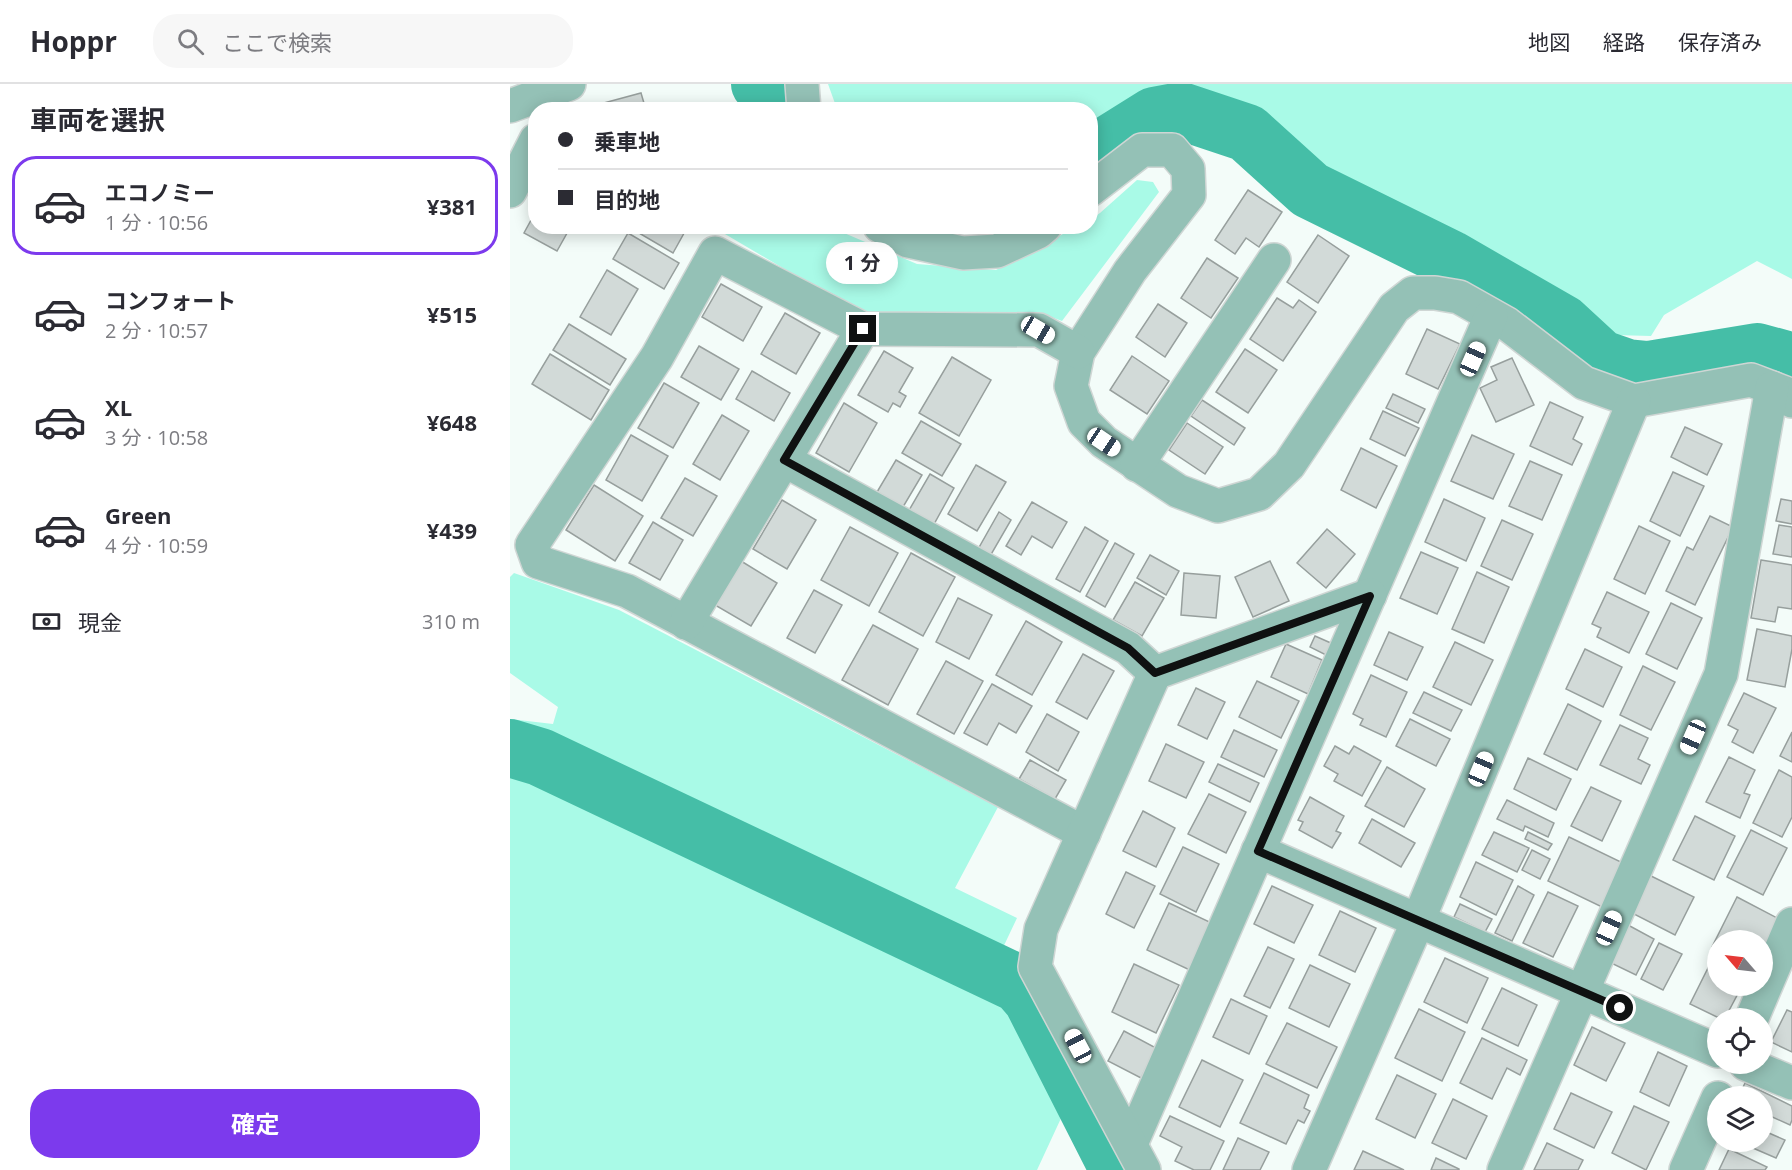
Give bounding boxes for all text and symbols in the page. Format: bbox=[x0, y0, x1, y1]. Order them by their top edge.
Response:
search box bbox=[153, 14, 573, 68]
text: Hoppr bbox=[30, 22, 117, 60]
icon: search bbox=[174, 25, 207, 58]
text: ここで検索 bbox=[222, 27, 332, 57]
text: 地図 bbox=[1528, 28, 1570, 56]
text: 経路 bbox=[1603, 28, 1645, 56]
text: 保存済み bbox=[1678, 28, 1762, 56]
text: 車両を選択 bbox=[30, 101, 165, 138]
text: 乗車地 bbox=[594, 126, 660, 156]
text: エコノミー bbox=[105, 177, 215, 207]
icon: car bbox=[33, 179, 87, 233]
text: 目的地 bbox=[594, 184, 660, 214]
text: ¥381 bbox=[427, 191, 477, 221]
text: 1 分 · 10:56 bbox=[105, 209, 208, 236]
callout: 1 分 bbox=[827, 242, 899, 284]
text: 1 分 bbox=[844, 249, 880, 276]
text: コンフォート bbox=[105, 285, 236, 315]
icon: car bbox=[33, 287, 87, 341]
text: ¥515 bbox=[427, 299, 477, 329]
car bbox=[1018, 313, 1058, 347]
route end bbox=[849, 315, 876, 342]
text: 2 分 · 10:57 bbox=[105, 317, 208, 344]
car bbox=[1457, 339, 1489, 379]
text: XL bbox=[105, 392, 132, 422]
icon: car bbox=[33, 395, 87, 449]
text: ¥648 bbox=[427, 407, 477, 437]
text: 3 分 · 10:58 bbox=[105, 424, 208, 451]
car bbox=[1084, 424, 1124, 460]
text: Green bbox=[105, 500, 171, 530]
icon: car bbox=[33, 503, 87, 557]
text: ¥439 bbox=[427, 515, 477, 545]
text: 4 分 · 10:59 bbox=[105, 532, 208, 559]
icon: cash bbox=[30, 605, 63, 638]
text: 現金 bbox=[78, 607, 122, 637]
text: 310 m bbox=[422, 608, 480, 635]
car bbox=[1677, 717, 1709, 757]
car bbox=[1466, 749, 1496, 789]
car bbox=[1593, 908, 1625, 948]
north arrow bbox=[1707, 930, 1773, 996]
map controls bbox=[1707, 930, 1773, 1152]
route start bbox=[1606, 994, 1633, 1021]
button: locate bbox=[1707, 1008, 1773, 1074]
car bbox=[1062, 1026, 1094, 1066]
button: layers bbox=[1707, 1086, 1773, 1152]
button: 確定 bbox=[30, 1089, 480, 1158]

